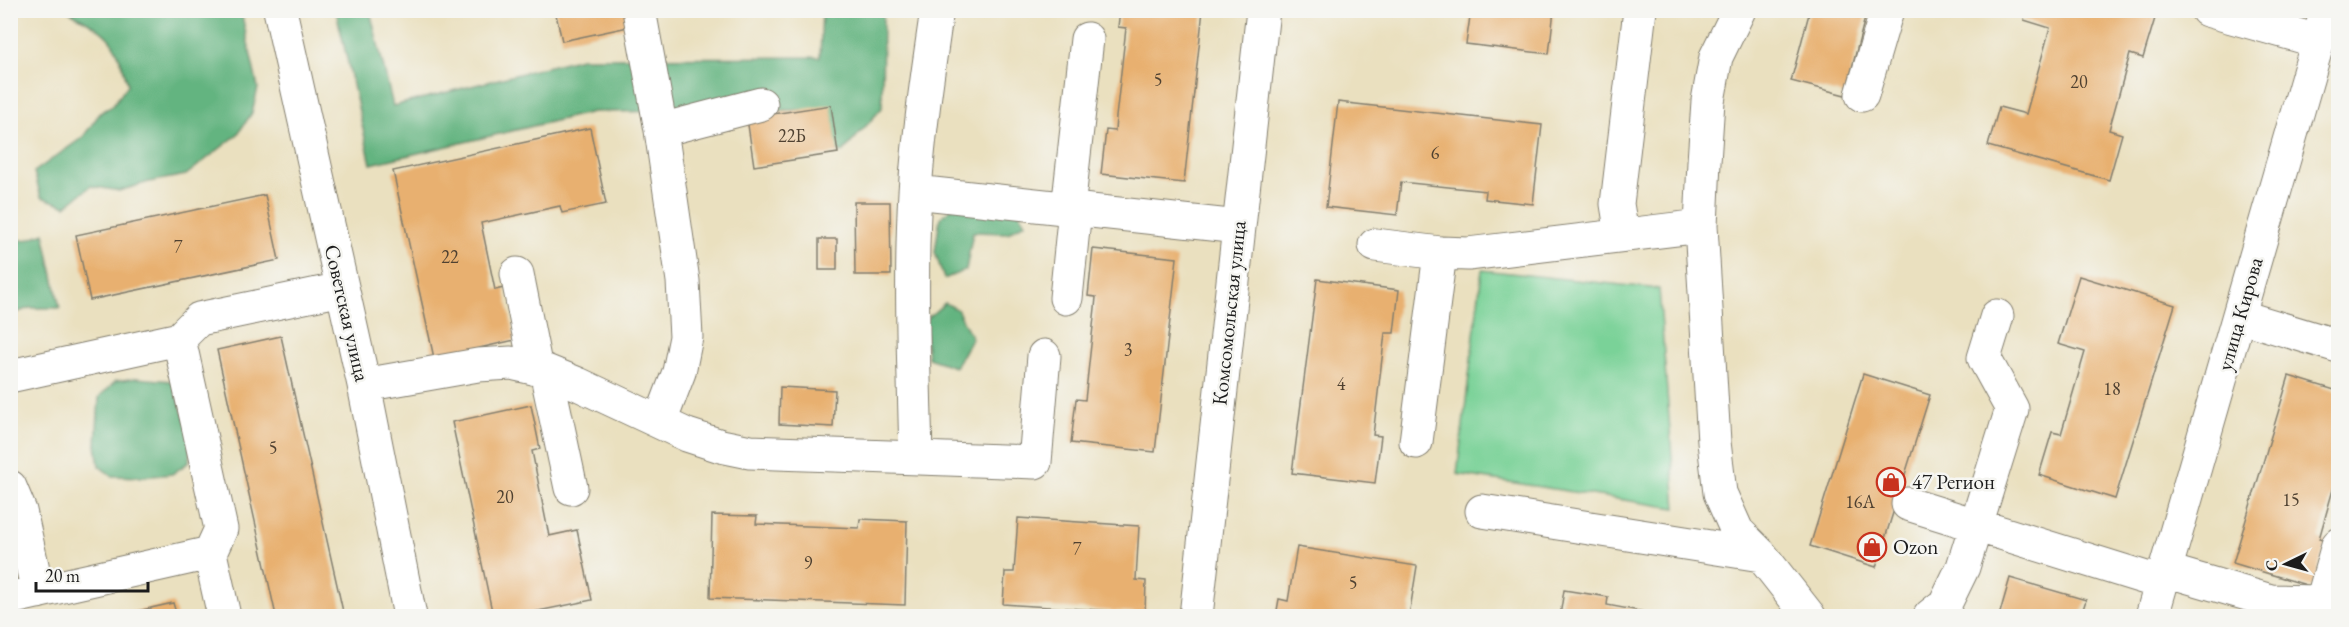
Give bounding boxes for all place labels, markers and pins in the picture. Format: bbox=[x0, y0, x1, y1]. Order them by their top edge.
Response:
shop icon: 47 Регион bbox=[1875, 466, 1907, 498]
place label: 47 Регион bbox=[1912, 468, 1995, 495]
shop icon: Ozon bbox=[1856, 531, 1888, 563]
place label: Ozon bbox=[1893, 533, 1938, 560]

